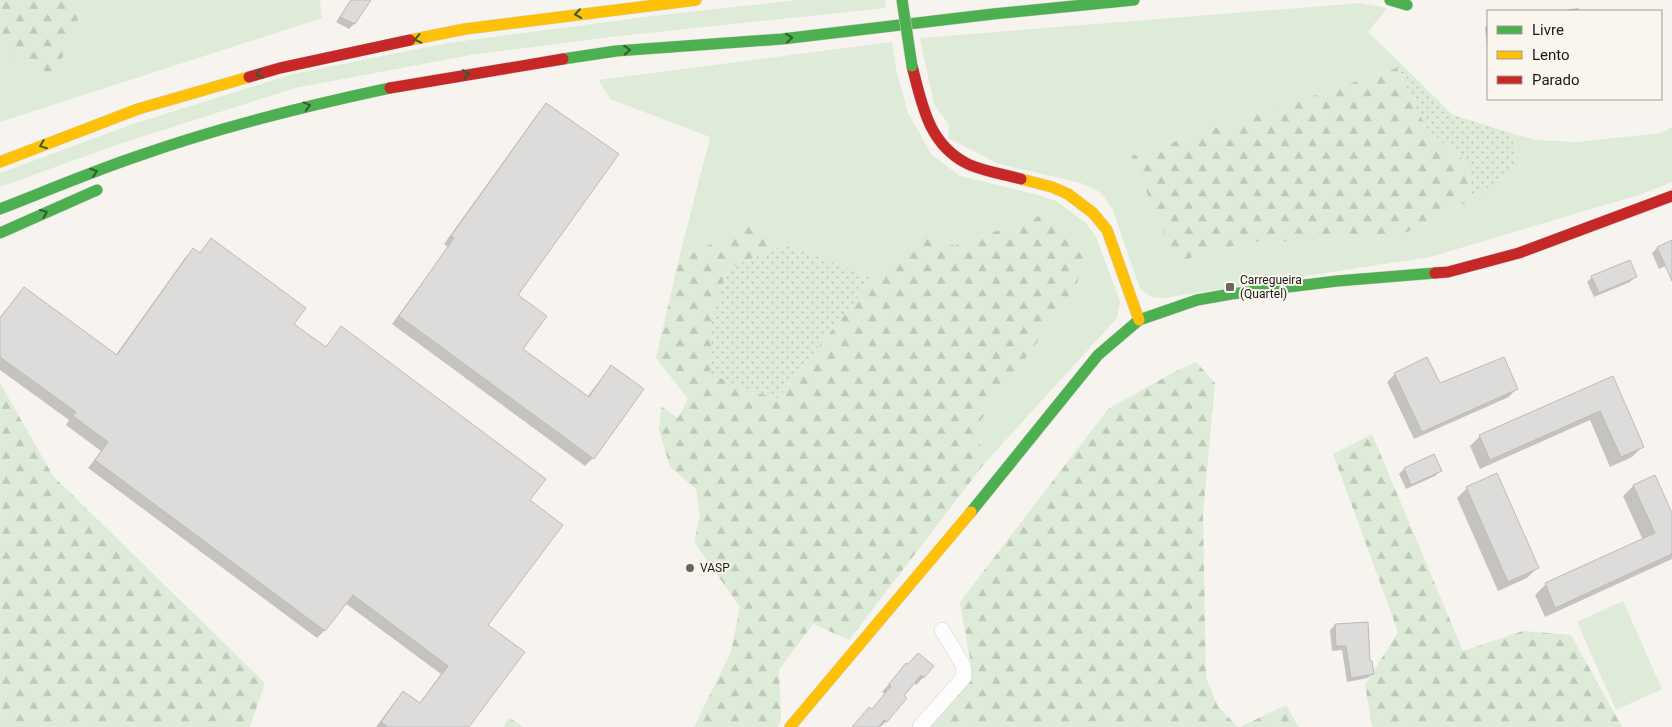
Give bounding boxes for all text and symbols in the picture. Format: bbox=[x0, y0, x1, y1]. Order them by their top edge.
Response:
one-way arrow bbox=[574, 8, 582, 19]
legend bbox=[1487, 10, 1662, 100]
text: Livre bbox=[1532, 21, 1564, 39]
one-way arrow bbox=[413, 33, 422, 44]
one-way arrow bbox=[785, 33, 793, 44]
one-way arrow bbox=[623, 45, 631, 56]
text: Lento bbox=[1532, 46, 1570, 64]
one-way arrow bbox=[255, 68, 264, 78]
one-way arrow bbox=[462, 69, 471, 79]
text: Parado bbox=[1532, 71, 1580, 89]
one-way arrow bbox=[303, 101, 312, 112]
one-way arrow bbox=[40, 139, 48, 149]
one-way arrow bbox=[89, 168, 98, 178]
one-way arrow bbox=[39, 208, 48, 219]
place label: Carregueira (Quartel) bbox=[1240, 273, 1302, 301]
marker: Carregueira (Quartel) bbox=[1224, 281, 1236, 293]
place label: VASP bbox=[700, 561, 730, 575]
marker: VASP bbox=[684, 562, 696, 574]

